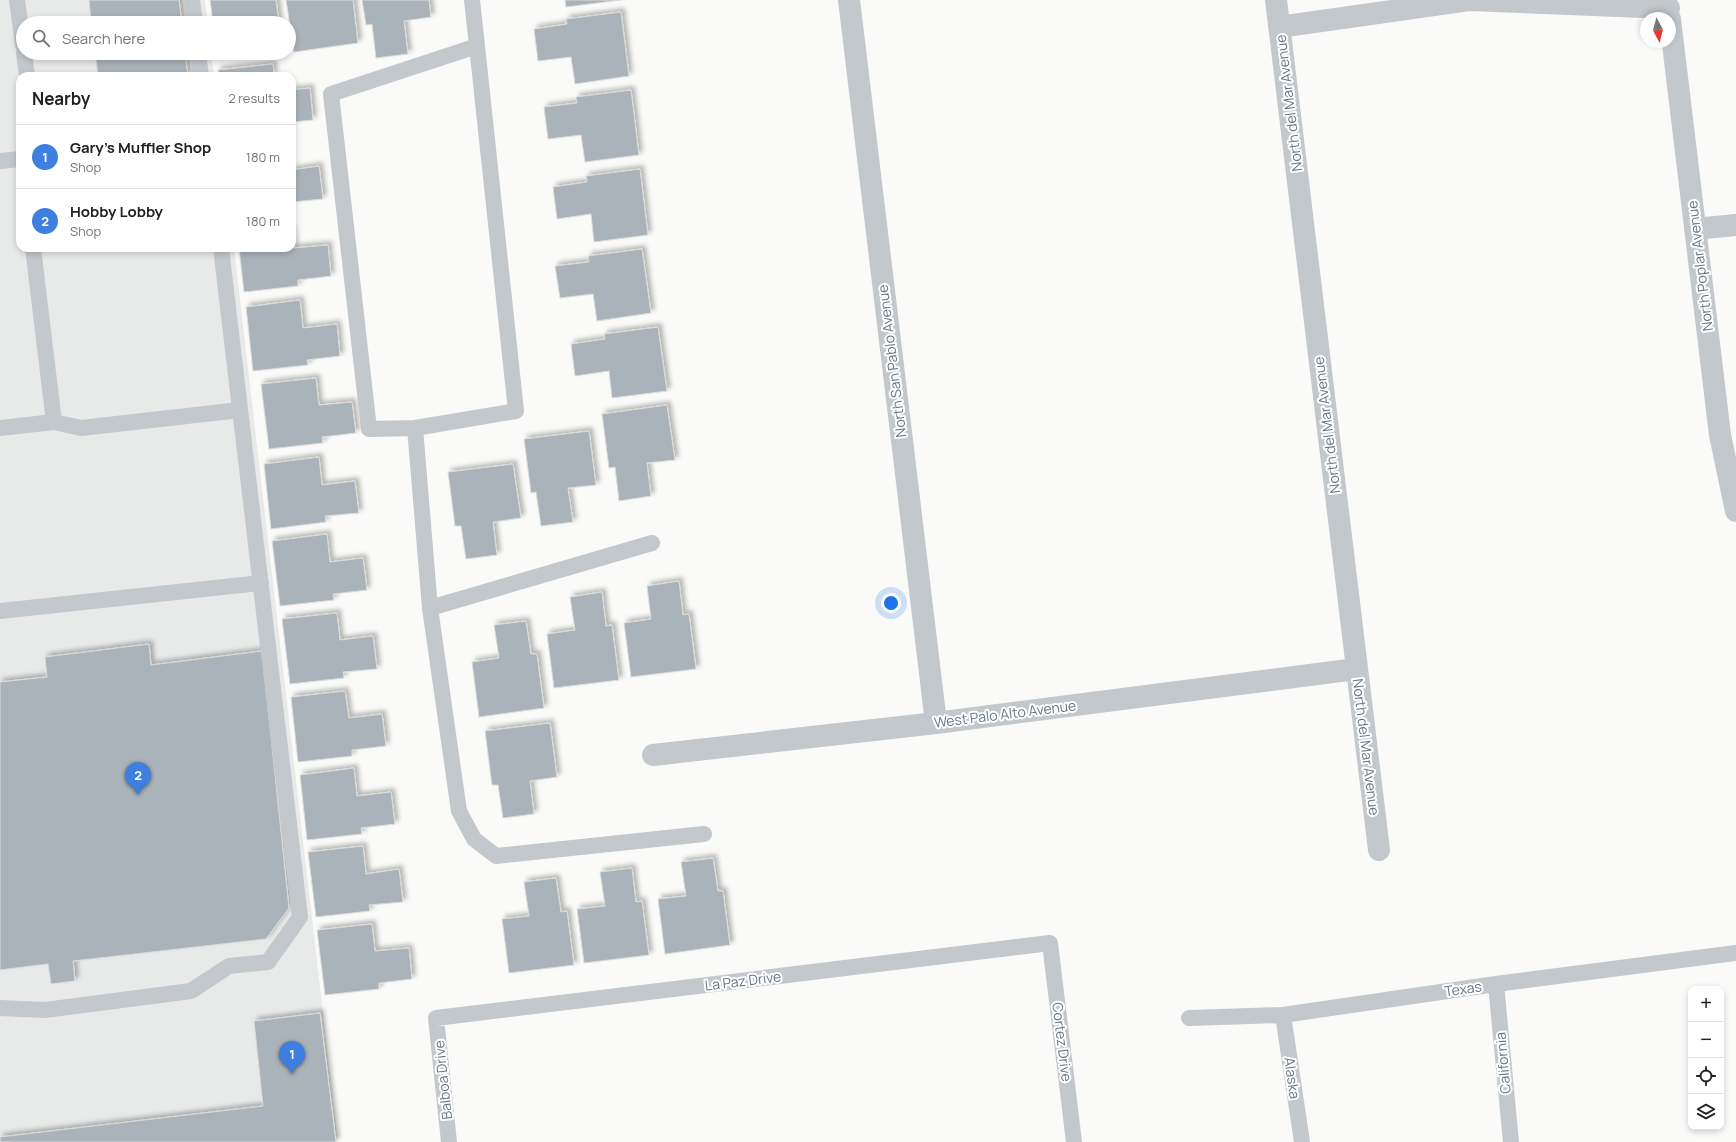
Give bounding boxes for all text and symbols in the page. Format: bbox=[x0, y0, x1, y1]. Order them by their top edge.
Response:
north arrow bbox=[1640, 12, 1676, 48]
search box bbox=[16, 16, 296, 60]
icon: search bbox=[30, 27, 52, 49]
text: Search here bbox=[62, 28, 145, 49]
street label: North del Mar Avenue bbox=[1271, 34, 1306, 172]
text: Nearby bbox=[32, 87, 90, 110]
text: 2 results bbox=[228, 89, 280, 107]
text: Gary's Muffler Shop bbox=[70, 137, 211, 158]
text: 1 bbox=[42, 148, 48, 166]
text: 180 m bbox=[246, 148, 280, 166]
text: Shop bbox=[70, 158, 101, 176]
street label: North Poplar Avenue bbox=[1682, 200, 1717, 332]
text: Hobby Lobby bbox=[70, 201, 163, 222]
text: 2 bbox=[41, 212, 49, 230]
text: 180 m bbox=[246, 212, 280, 230]
text: Shop bbox=[70, 222, 101, 240]
street label: North San Pablo Avenue bbox=[873, 284, 910, 438]
street label: North del Mar Avenue bbox=[1309, 356, 1344, 494]
your location bbox=[881, 593, 901, 613]
street label: North del Mar Avenue bbox=[1349, 678, 1384, 816]
street label: West Palo Alto Avenue bbox=[933, 695, 1077, 732]
pin: 2 bbox=[125, 762, 151, 795]
street label: La Paz Drive bbox=[704, 966, 782, 995]
street label: Texas bbox=[1443, 976, 1483, 1001]
map controls bbox=[1688, 986, 1724, 1130]
button: + bbox=[1688, 986, 1724, 1022]
street label: Cortez Drive bbox=[1048, 1001, 1077, 1083]
button: − bbox=[1688, 1022, 1724, 1058]
street label: California bbox=[1490, 1031, 1515, 1095]
street label: Balboa Drive bbox=[429, 1040, 456, 1121]
pin: 1 bbox=[279, 1041, 305, 1074]
street label: Alaska bbox=[1280, 1056, 1305, 1100]
button: locate bbox=[1688, 1058, 1724, 1094]
button: layers bbox=[1688, 1094, 1724, 1130]

